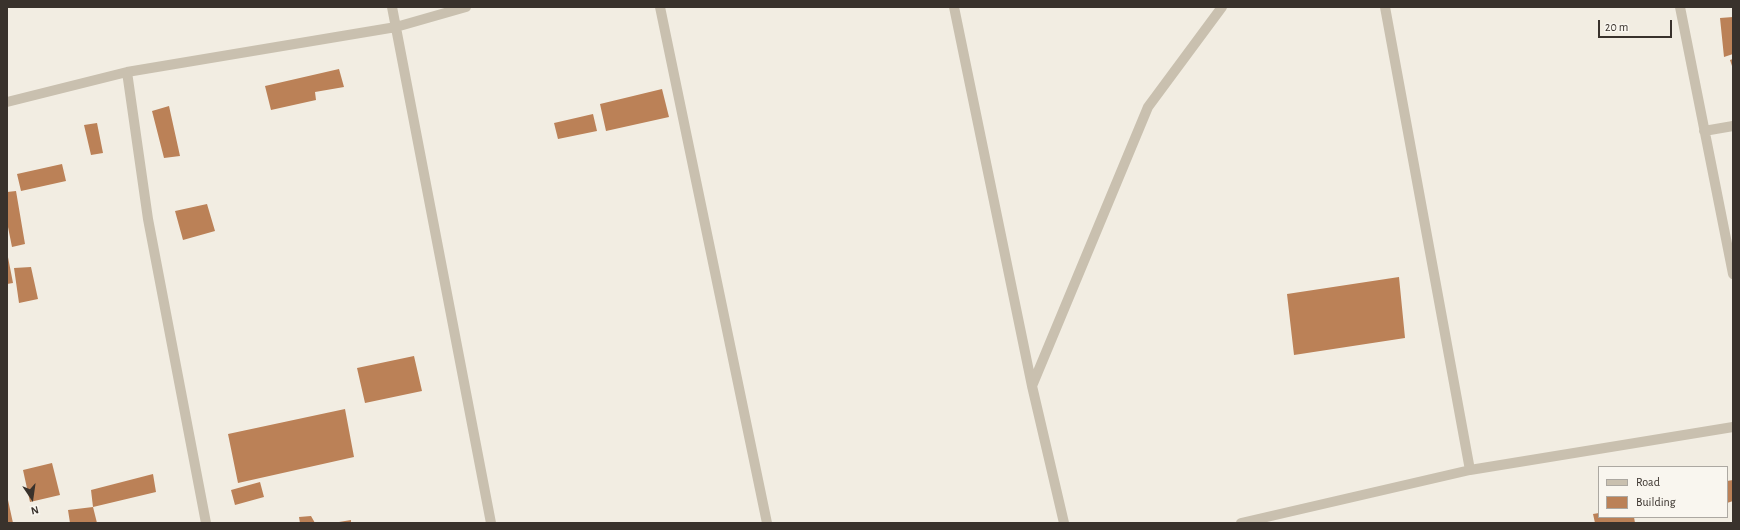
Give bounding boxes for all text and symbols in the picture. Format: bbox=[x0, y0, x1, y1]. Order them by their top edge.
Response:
scale bar bbox=[1600, 12, 1674, 38]
text: 20 m bbox=[1605, 21, 1628, 33]
legend bbox=[1598, 466, 1728, 518]
text: Road bbox=[1636, 476, 1660, 488]
north arrow bbox=[12, 478, 52, 518]
text: Building bbox=[1636, 496, 1676, 508]
text: N bbox=[30, 504, 40, 516]

